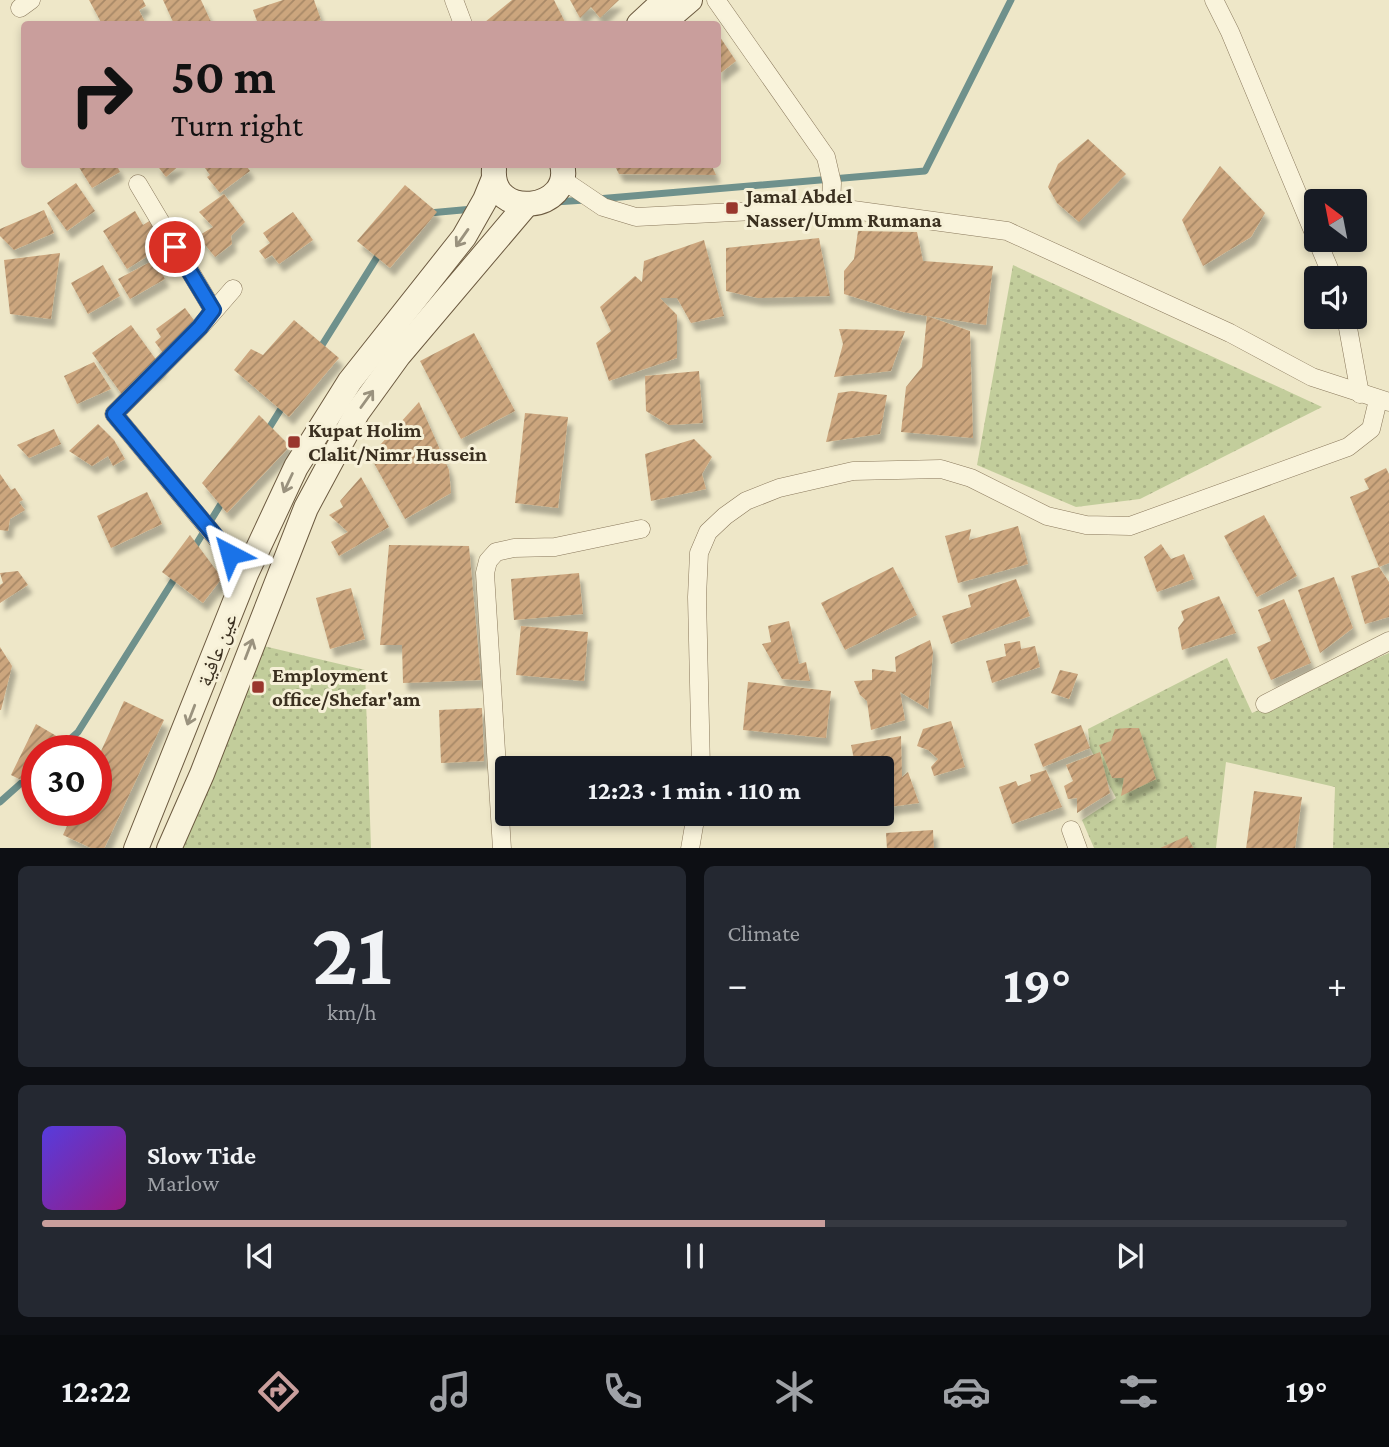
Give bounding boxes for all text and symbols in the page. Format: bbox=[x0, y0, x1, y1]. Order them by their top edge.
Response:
icon: right bbox=[56, 49, 147, 140]
text: 50 m bbox=[171, 49, 276, 104]
text: Turn right bbox=[171, 107, 303, 143]
place label: Jamal Abdel Nasser/Umm Rumana bbox=[744, 184, 943, 232]
north arrow bbox=[1304, 189, 1367, 252]
map controls bbox=[1304, 189, 1367, 329]
marker: Jamal Abdel Nasser/Umm Rumana bbox=[724, 200, 740, 216]
pin bbox=[145, 217, 205, 277]
icon: arrive bbox=[156, 228, 194, 266]
one-way arrow bbox=[455, 228, 469, 247]
button: sound bbox=[1304, 266, 1367, 329]
one-way arrow bbox=[359, 390, 374, 409]
place label: Kupat Holim Clalit/Nimr Hussein bbox=[308, 418, 487, 466]
marker: Kupat Holim Clalit/Nimr Hussein bbox=[286, 434, 302, 450]
one-way arrow bbox=[281, 472, 295, 493]
position arrow bbox=[193, 517, 267, 591]
street label: عين عافية bbox=[192, 610, 243, 690]
one-way arrow bbox=[244, 639, 257, 660]
place label: Employment office/Shefar'am bbox=[272, 663, 421, 711]
marker: Employment office/Shefar'am bbox=[250, 679, 266, 695]
one-way arrow bbox=[183, 704, 196, 726]
speed limit sign: 30 bbox=[21, 735, 112, 826]
text: 12:23 · 1 min · 110 m bbox=[588, 776, 801, 805]
text: 21 bbox=[312, 902, 392, 1004]
text: Climate bbox=[728, 920, 800, 946]
text: 19° bbox=[1003, 955, 1071, 1013]
text: − bbox=[728, 963, 748, 1005]
text: + bbox=[1327, 963, 1347, 1005]
text: km/h bbox=[327, 999, 377, 1025]
text: Slow Tide bbox=[147, 1141, 256, 1170]
text: Marlow bbox=[147, 1170, 219, 1196]
icon: previous bbox=[241, 1237, 279, 1275]
icon: pause bbox=[676, 1237, 714, 1275]
icon: next bbox=[1111, 1237, 1149, 1275]
icon: directions bbox=[254, 1367, 303, 1416]
icon: music bbox=[426, 1367, 475, 1416]
icon: phone bbox=[598, 1367, 647, 1416]
icon: climate bbox=[770, 1367, 819, 1416]
icon: car bbox=[942, 1367, 991, 1416]
icon: filters bbox=[1114, 1367, 1163, 1416]
text: 12:22 bbox=[61, 1373, 131, 1409]
text: 19° bbox=[1286, 1373, 1327, 1409]

